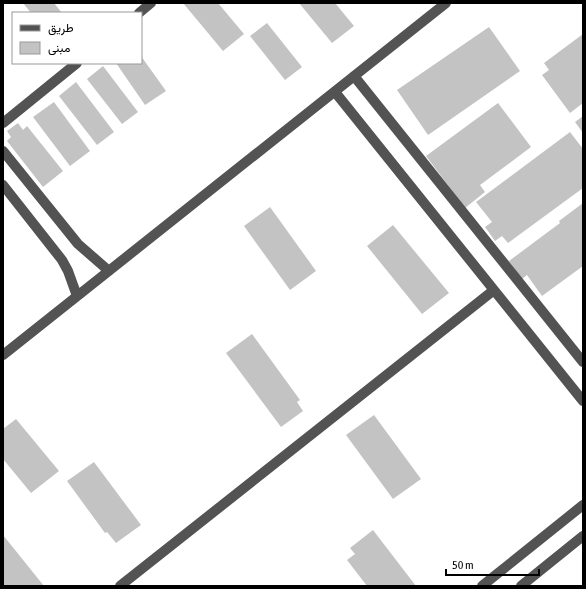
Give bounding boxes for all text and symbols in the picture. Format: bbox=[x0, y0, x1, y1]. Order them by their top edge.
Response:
legend bbox=[12, 12, 142, 64]
text: طريق bbox=[48, 21, 74, 36]
text: مبنى bbox=[48, 41, 70, 56]
scale bar bbox=[446, 551, 539, 577]
text: 50 m bbox=[452, 558, 474, 572]

